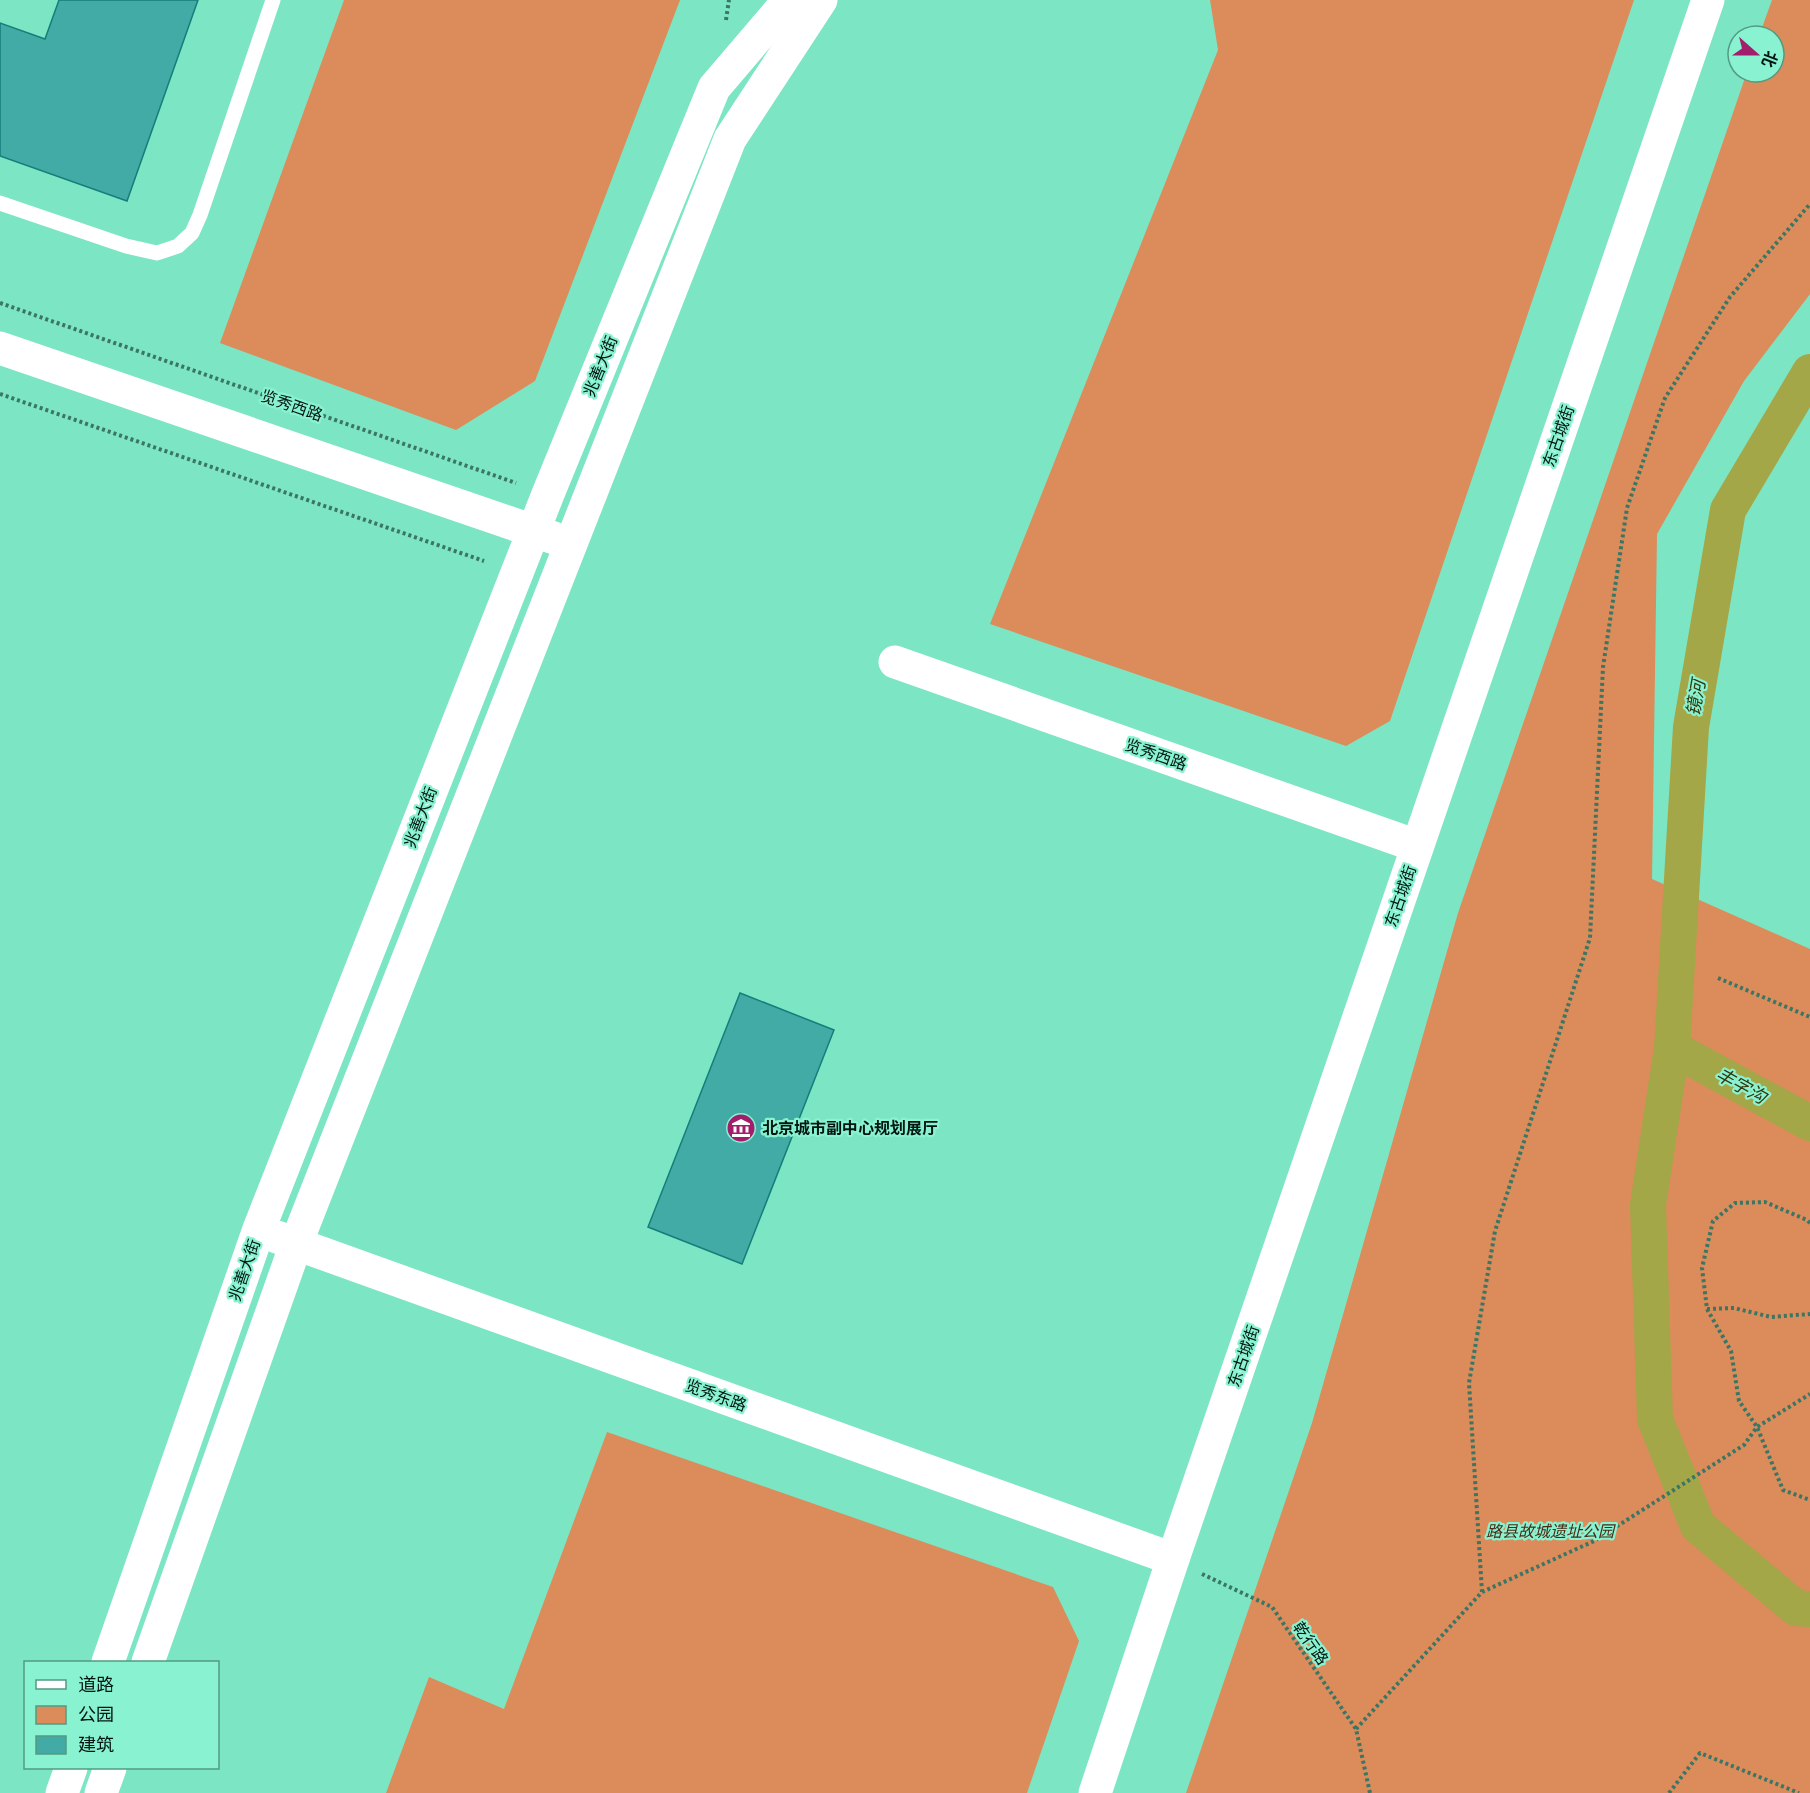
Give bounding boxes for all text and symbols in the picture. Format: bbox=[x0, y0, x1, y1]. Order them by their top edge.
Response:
north arrow bbox=[1726, 24, 1786, 84]
text: 北 bbox=[1759, 49, 1780, 70]
street label: 兆善大街 bbox=[581, 333, 620, 399]
street label: 览秀西路 bbox=[259, 387, 325, 424]
street label: 东古城街 bbox=[1540, 403, 1577, 469]
water label: 镜河 bbox=[1683, 676, 1709, 717]
street label: 览秀西路 bbox=[1123, 736, 1189, 773]
street label: 兆善大街 bbox=[401, 784, 440, 850]
street label: 东古城街 bbox=[1382, 863, 1419, 929]
water label: 丰字沟 bbox=[1713, 1064, 1771, 1109]
museum icon: 北京城市副中心规划展厅 bbox=[725, 1112, 757, 1144]
place label: 北京城市副中心规划展厅 bbox=[762, 1119, 938, 1137]
street label: 兆善大街 bbox=[226, 1237, 263, 1303]
street label: 东古城街 bbox=[1225, 1323, 1262, 1389]
street label: 览秀东路 bbox=[683, 1377, 749, 1414]
park label: 路县故城遗址公园 bbox=[1486, 1523, 1616, 1540]
street label: 乾行路 bbox=[1290, 1619, 1331, 1668]
legend bbox=[24, 1661, 219, 1769]
text: 道路 bbox=[78, 1675, 114, 1695]
text: 公园 bbox=[78, 1705, 114, 1725]
text: 建筑 bbox=[78, 1735, 114, 1755]

